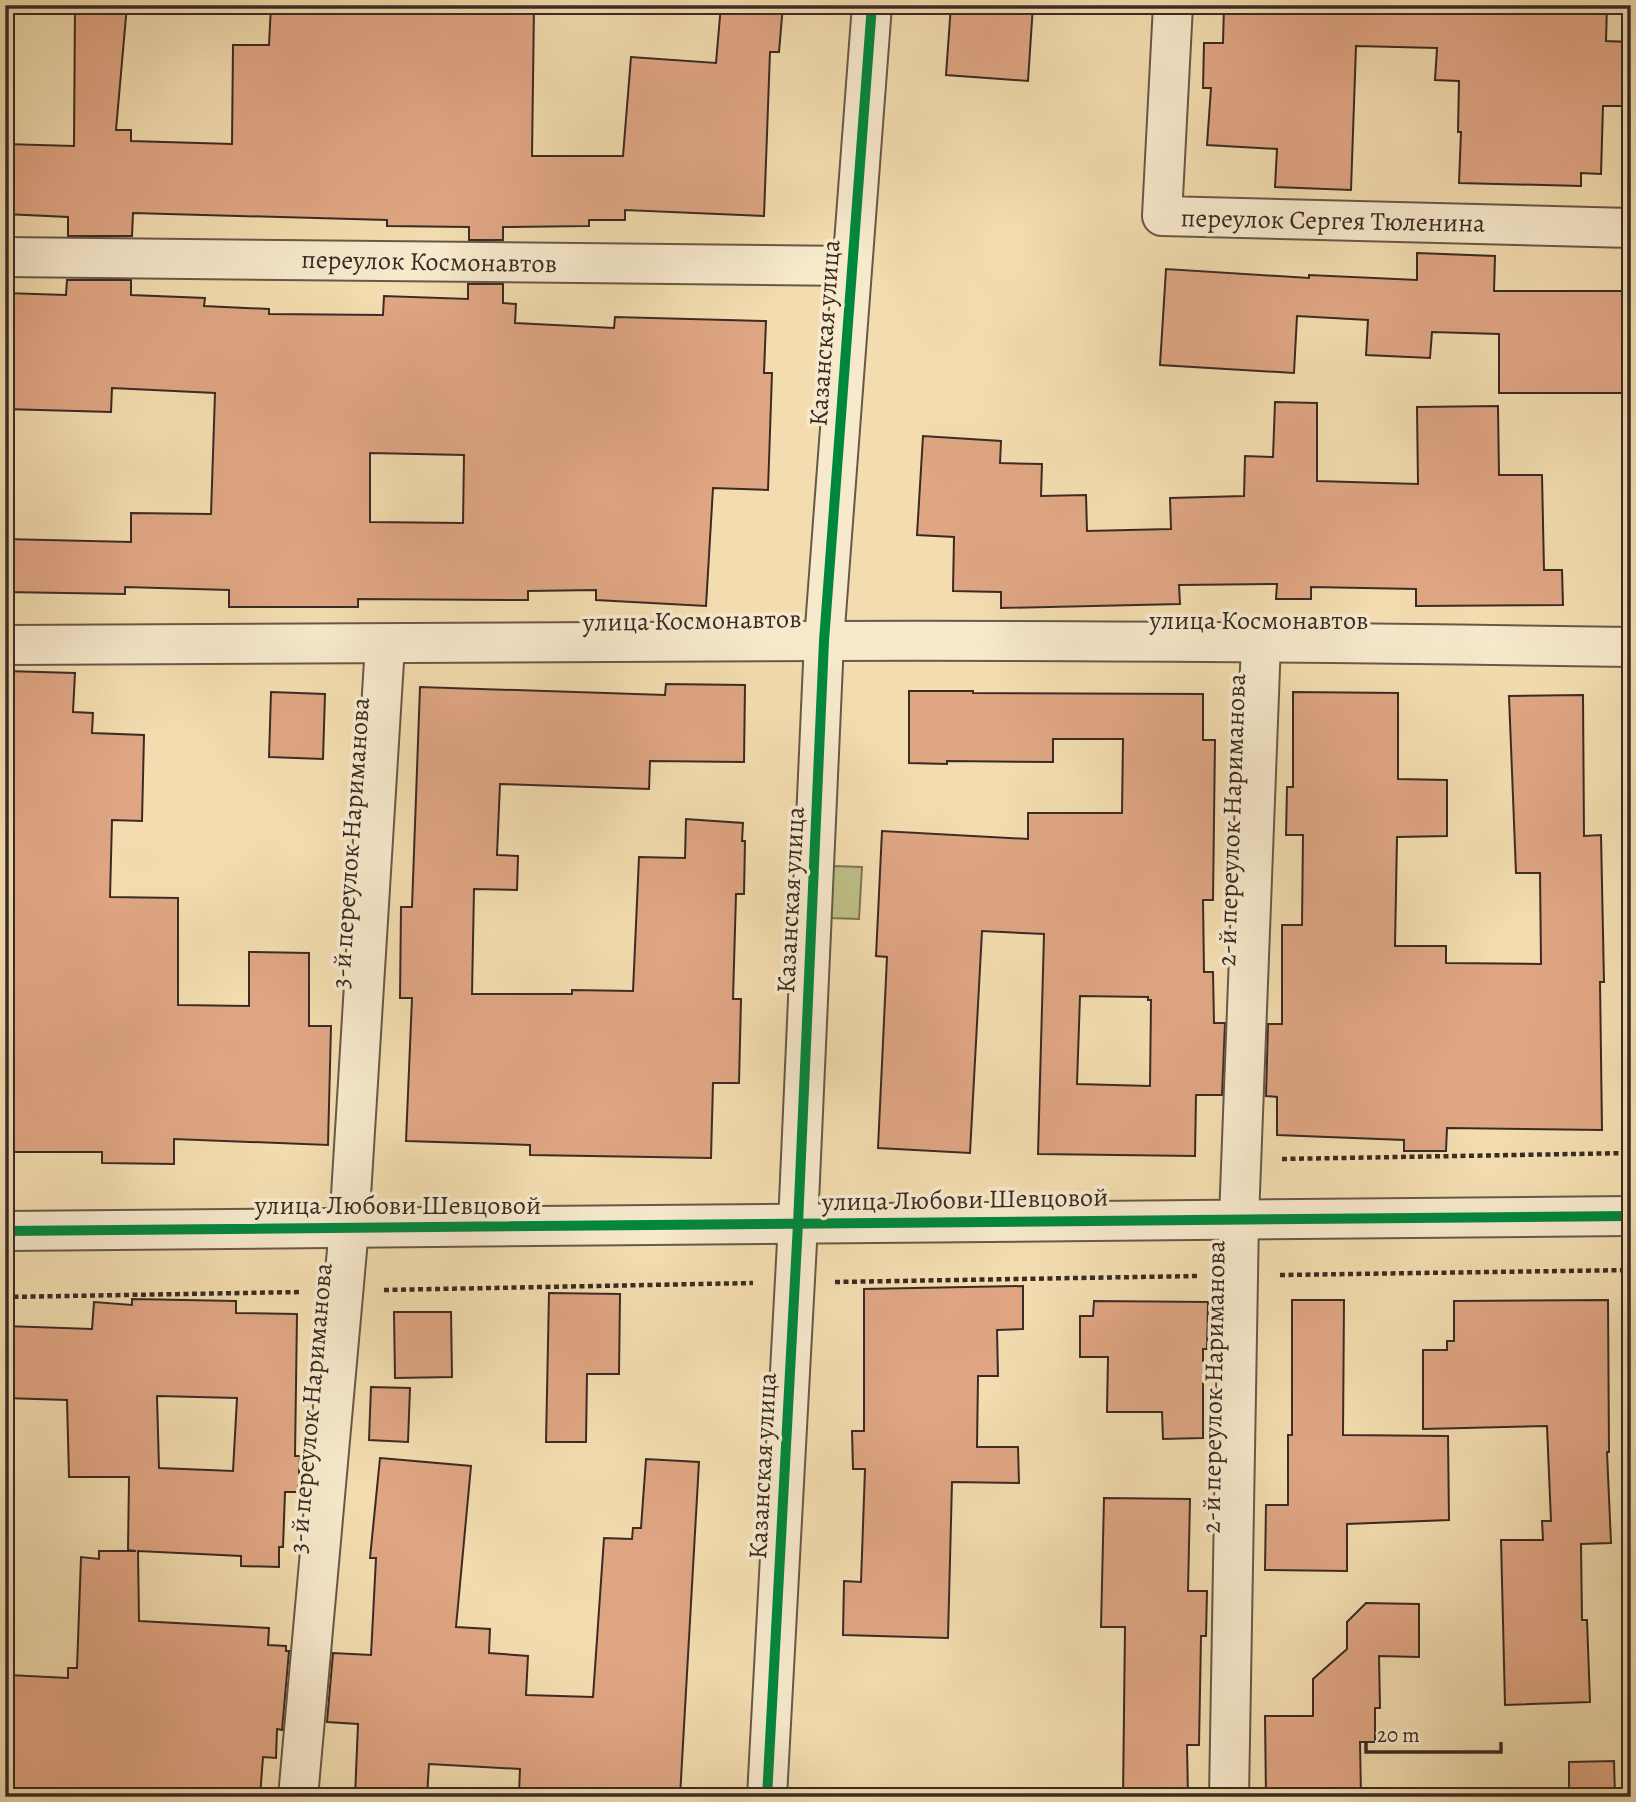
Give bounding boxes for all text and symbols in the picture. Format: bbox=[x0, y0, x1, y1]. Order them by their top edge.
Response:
street label: переулок Сергея Тюленина bbox=[1180, 200, 1486, 241]
street label: Казанская улица bbox=[801, 239, 848, 427]
street label: переулок Космонавтов bbox=[301, 242, 557, 281]
street label: улица Космонавтов bbox=[581, 601, 802, 640]
street label: улица Космонавтов bbox=[1149, 603, 1368, 638]
street label: 2-й переулок Нариманова bbox=[1209, 673, 1254, 967]
street label: 3-й переулок Нариманова bbox=[323, 696, 378, 990]
street label: Казанская улица bbox=[768, 806, 813, 994]
street label: улица Любови Шевцовой bbox=[820, 1180, 1109, 1220]
street label: улица Любови Шевцовой bbox=[254, 1188, 541, 1223]
street label: 2-й переулок Нариманова bbox=[1193, 1240, 1234, 1534]
street label: 3-й переулок Нариманова bbox=[280, 1261, 341, 1555]
street label: Казанская улица bbox=[740, 1372, 785, 1560]
scale bar bbox=[1366, 1711, 1501, 1755]
text: 20 m bbox=[1377, 1721, 1420, 1749]

